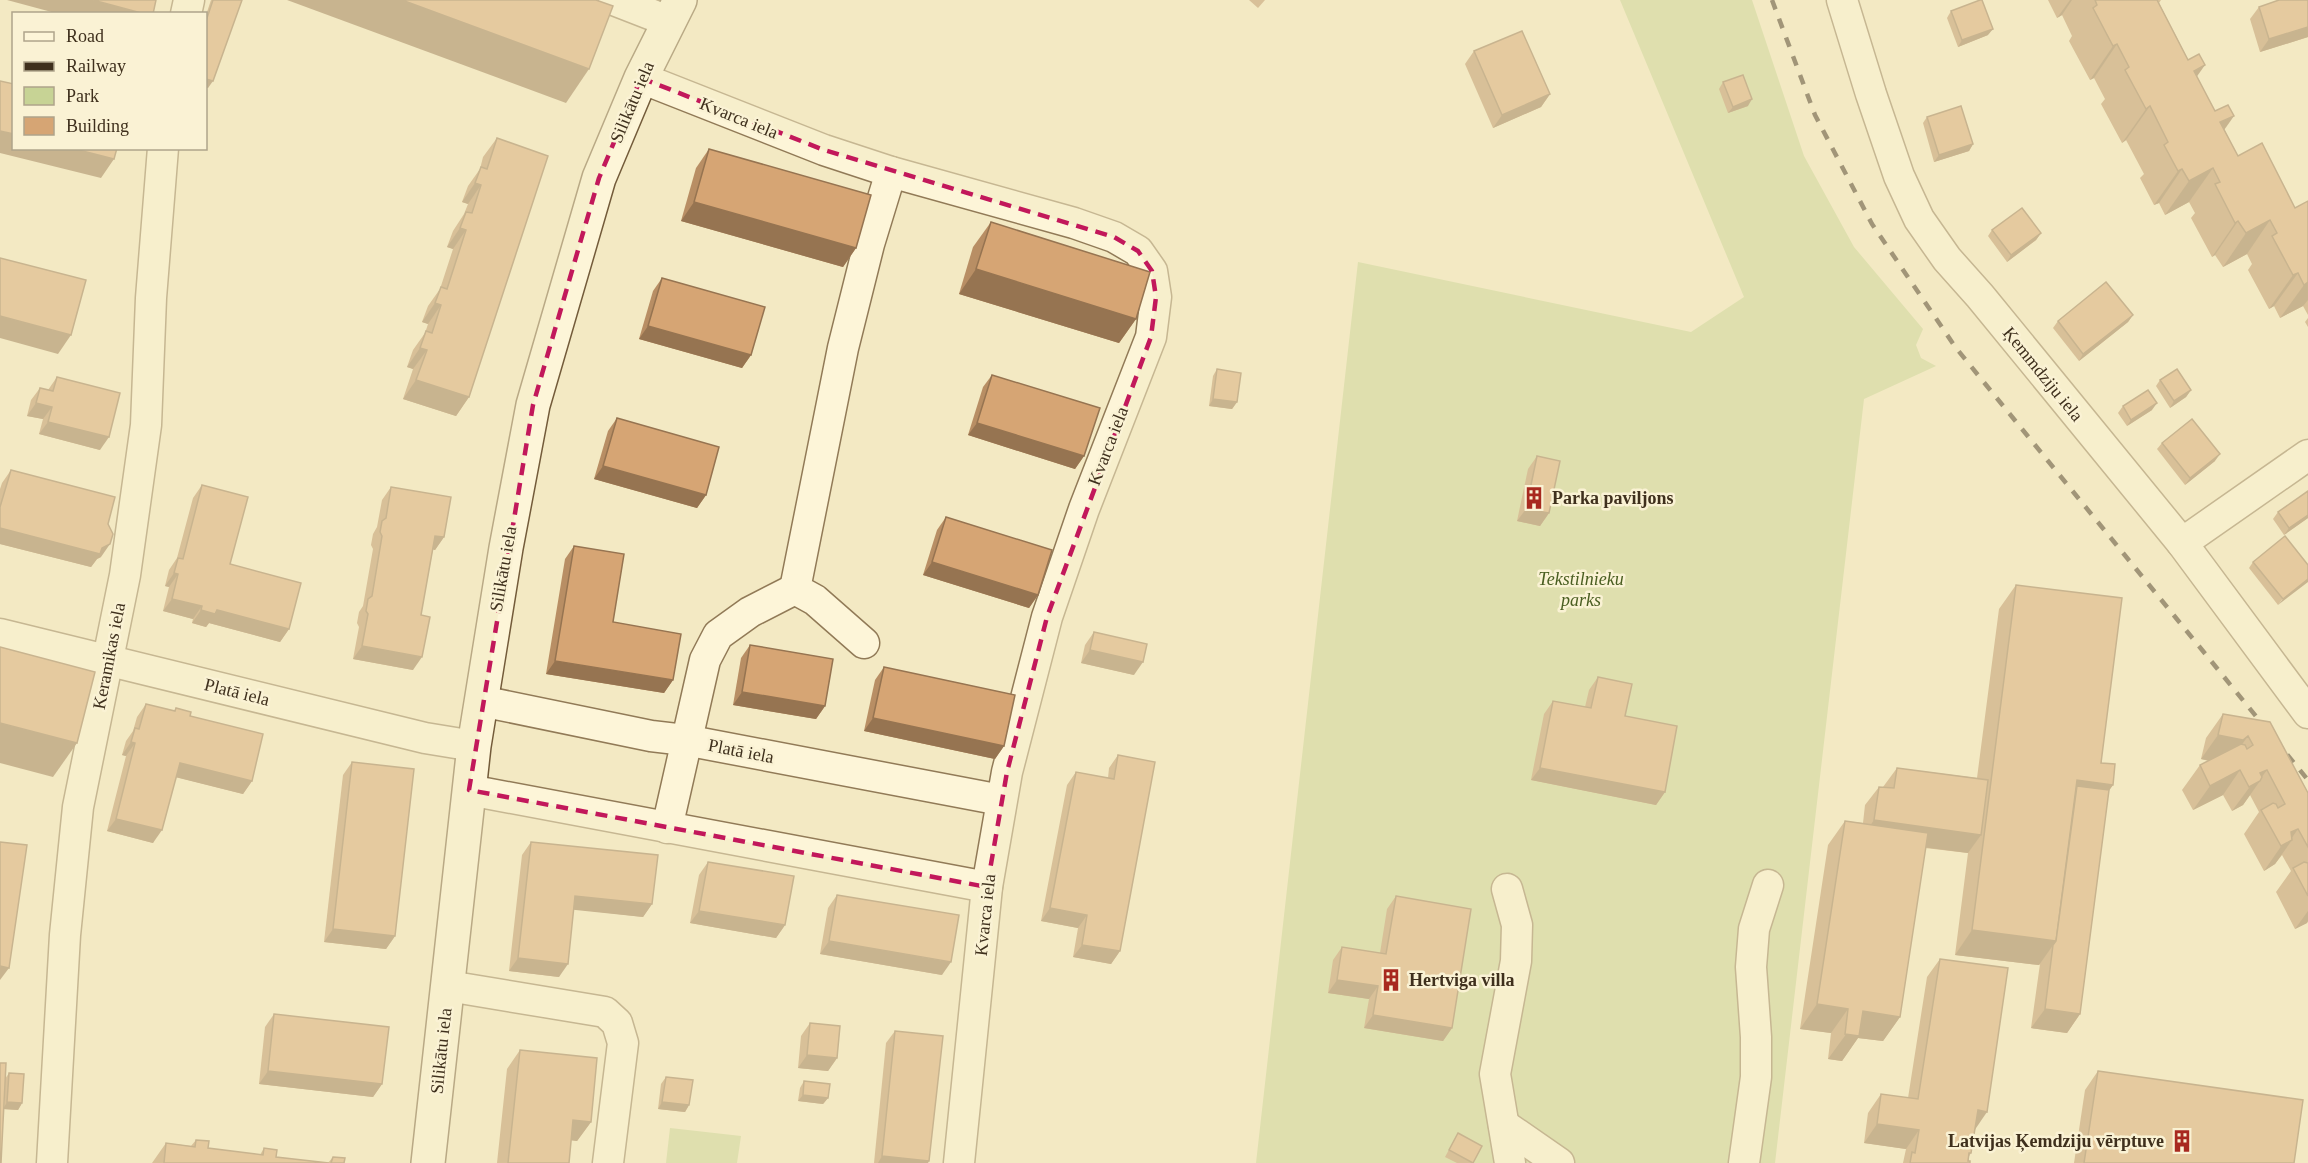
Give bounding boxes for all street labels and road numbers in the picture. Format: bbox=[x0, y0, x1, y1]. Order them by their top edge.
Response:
street label: Silikātu iela bbox=[606, 58, 658, 146]
street label: Kvarca iela bbox=[697, 93, 781, 143]
street label: Ķemmdziju iela bbox=[1999, 323, 2087, 425]
street label: Kvarca iela bbox=[1084, 404, 1132, 488]
street label: Silikātu iela bbox=[486, 525, 520, 613]
street label: Keramikas iela bbox=[89, 601, 129, 711]
street label: Platā iela bbox=[202, 674, 272, 710]
street label: Platā iela bbox=[706, 735, 776, 767]
street label: Kvarca iela bbox=[971, 873, 999, 957]
street label: Silikātu iela bbox=[427, 1007, 455, 1095]

